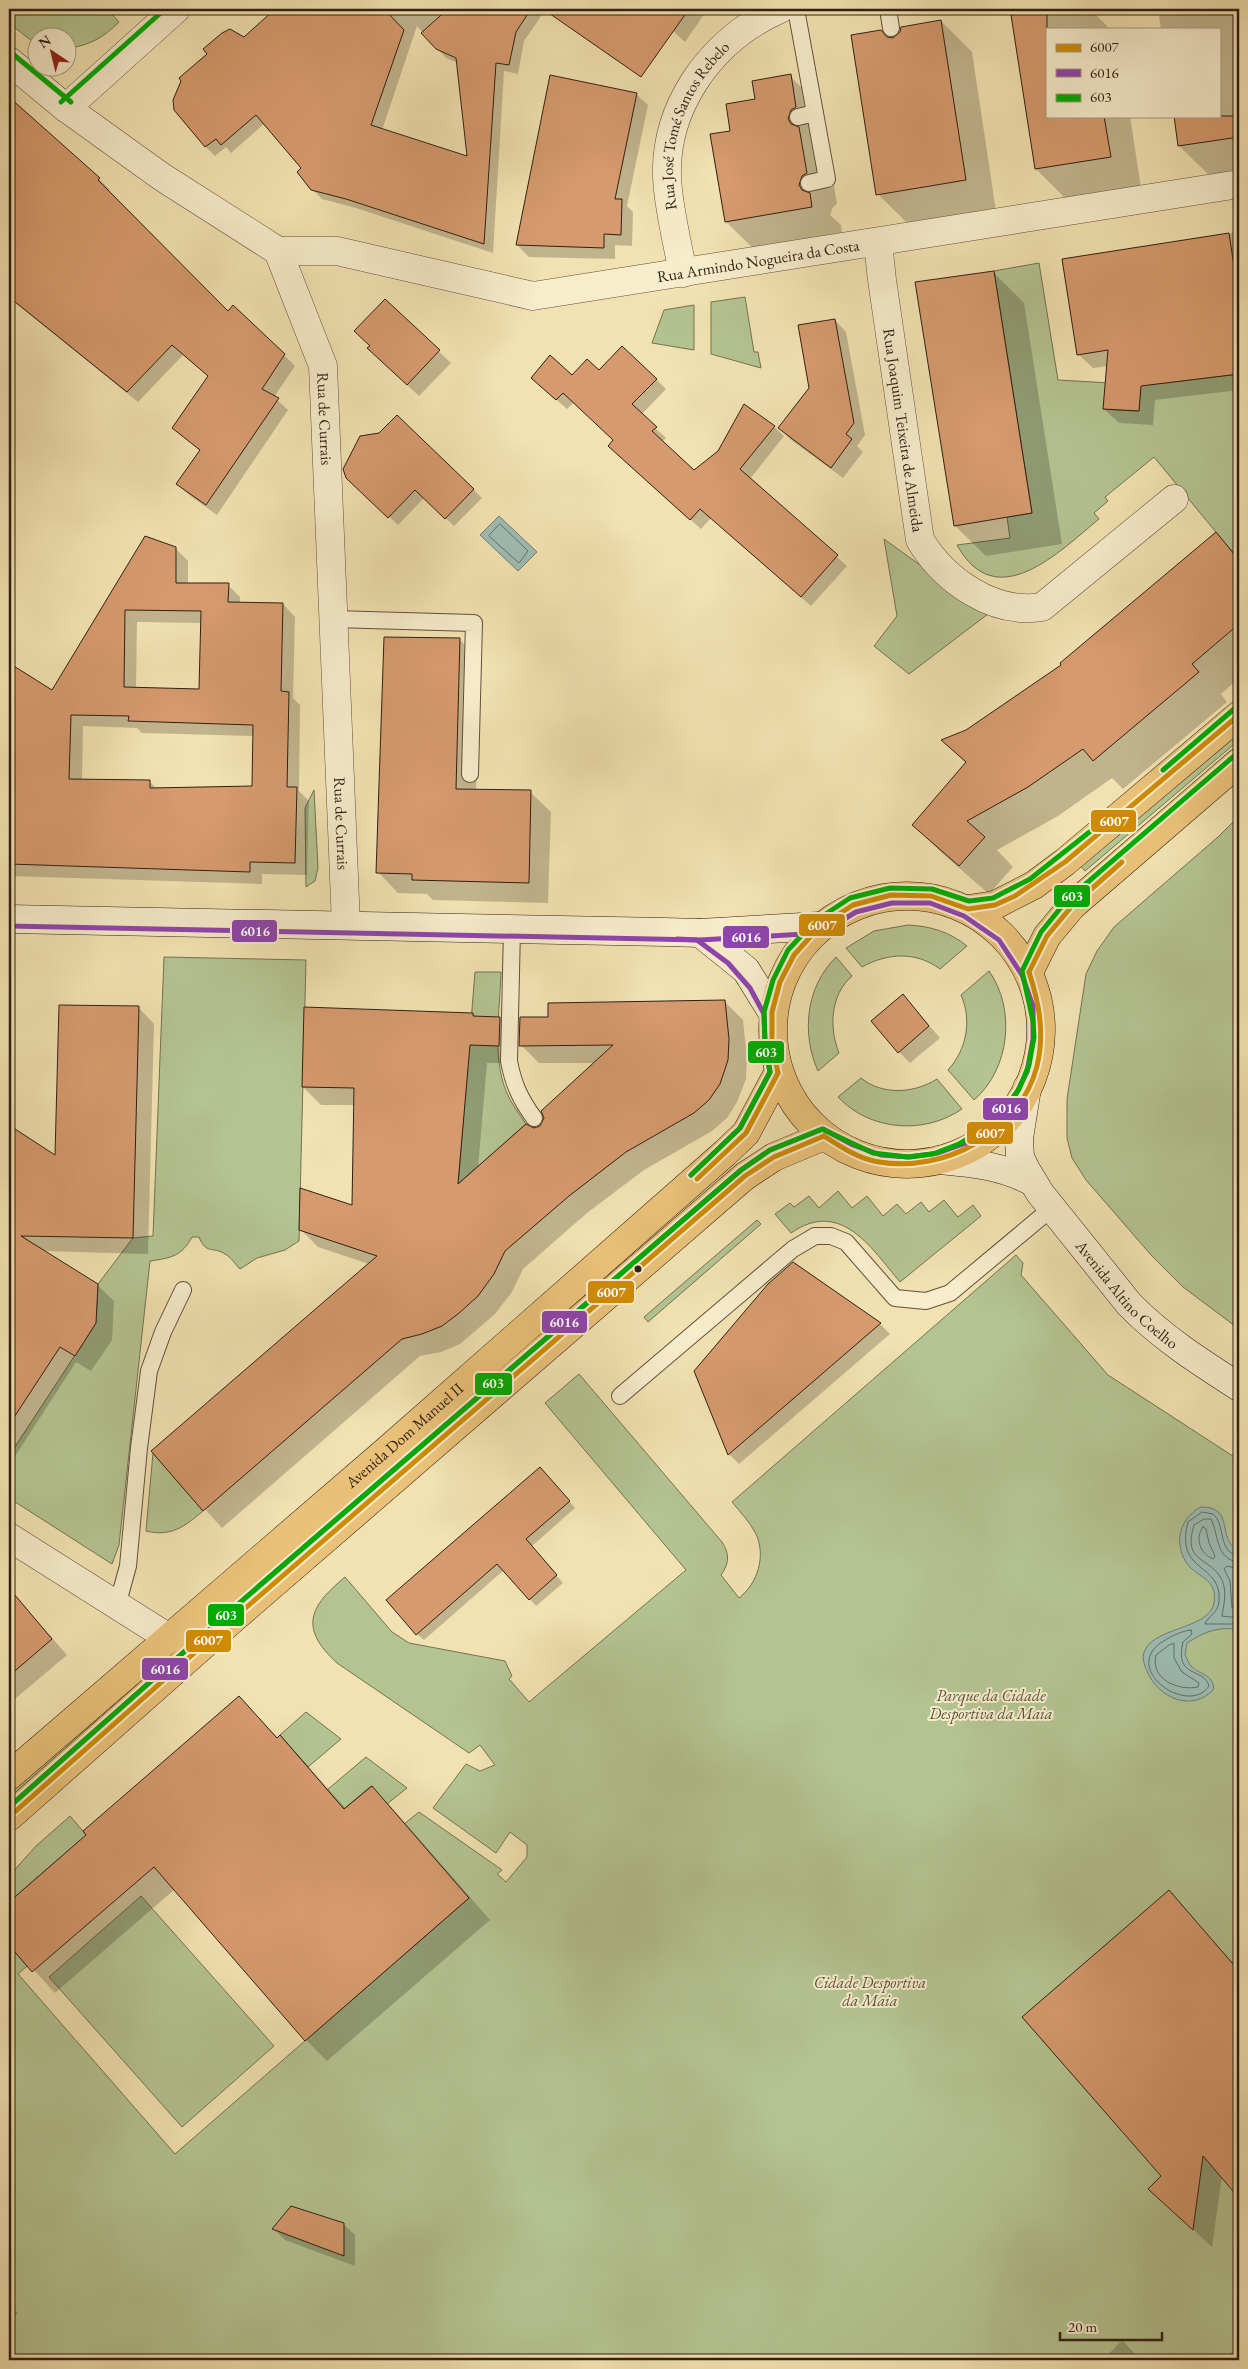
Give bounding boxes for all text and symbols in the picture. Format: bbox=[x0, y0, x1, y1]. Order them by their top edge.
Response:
north arrow bbox=[28, 28, 78, 78]
legend bbox=[1046, 28, 1220, 118]
text: N bbox=[35, 30, 55, 52]
street label: Rua José Tomé Santos Rebelo bbox=[656, 36, 734, 212]
text: 6007 bbox=[1090, 37, 1120, 56]
text: 6016 bbox=[1090, 63, 1119, 82]
text: 603 bbox=[1090, 87, 1112, 106]
street label: Rua Armindo Nogueira da Costa bbox=[655, 234, 861, 287]
street label: Rua Joaquim Teixeira de Almeida bbox=[879, 327, 929, 534]
street label: Rua de Currais bbox=[313, 372, 338, 466]
street label: Rua de Currais bbox=[329, 777, 354, 870]
line badge: 6007 bbox=[1090, 809, 1137, 833]
text: 6007 bbox=[1099, 812, 1129, 830]
line badge: 603 bbox=[1053, 884, 1091, 908]
text: 603 bbox=[1061, 887, 1083, 905]
line badge: 6007 bbox=[798, 913, 846, 937]
text: 6007 bbox=[807, 916, 837, 934]
line badge: 6016 bbox=[231, 919, 278, 943]
text: 6016 bbox=[240, 922, 270, 940]
line badge: 6016 bbox=[722, 925, 770, 949]
text: 6016 bbox=[731, 928, 761, 946]
line badge: 603 bbox=[747, 1040, 785, 1064]
text: 603 bbox=[755, 1043, 777, 1061]
line badge: 6016 bbox=[982, 1097, 1029, 1121]
text: 6016 bbox=[991, 1099, 1021, 1117]
line badge: 6007 bbox=[966, 1121, 1014, 1145]
text: 6007 bbox=[975, 1124, 1005, 1142]
street label: Avenida Altino Coelho bbox=[1071, 1235, 1183, 1353]
unlabelled marker bbox=[633, 1264, 643, 1274]
line badge: 6007 bbox=[587, 1280, 635, 1304]
text: 6007 bbox=[596, 1283, 626, 1301]
line badge: 6016 bbox=[541, 1310, 588, 1334]
text: 6016 bbox=[549, 1313, 579, 1331]
line badge: 603 bbox=[474, 1372, 513, 1396]
text: 603 bbox=[482, 1374, 504, 1392]
street label: Avenida Dom Manuel II bbox=[340, 1377, 468, 1493]
line badge: 603 bbox=[207, 1603, 245, 1627]
text: 603 bbox=[215, 1606, 237, 1624]
line badge: 6007 bbox=[185, 1629, 232, 1653]
text: 6007 bbox=[193, 1631, 223, 1649]
line badge: 6016 bbox=[141, 1657, 189, 1681]
text: 6016 bbox=[150, 1660, 180, 1678]
park label: Parque da Cidade Desportiva da Maia bbox=[928, 1685, 1053, 1724]
park label: Cidade Desportiva da Maia bbox=[814, 1972, 926, 2011]
scale bar bbox=[1060, 2309, 1163, 2341]
text: 20 m bbox=[1068, 2317, 1097, 2336]

